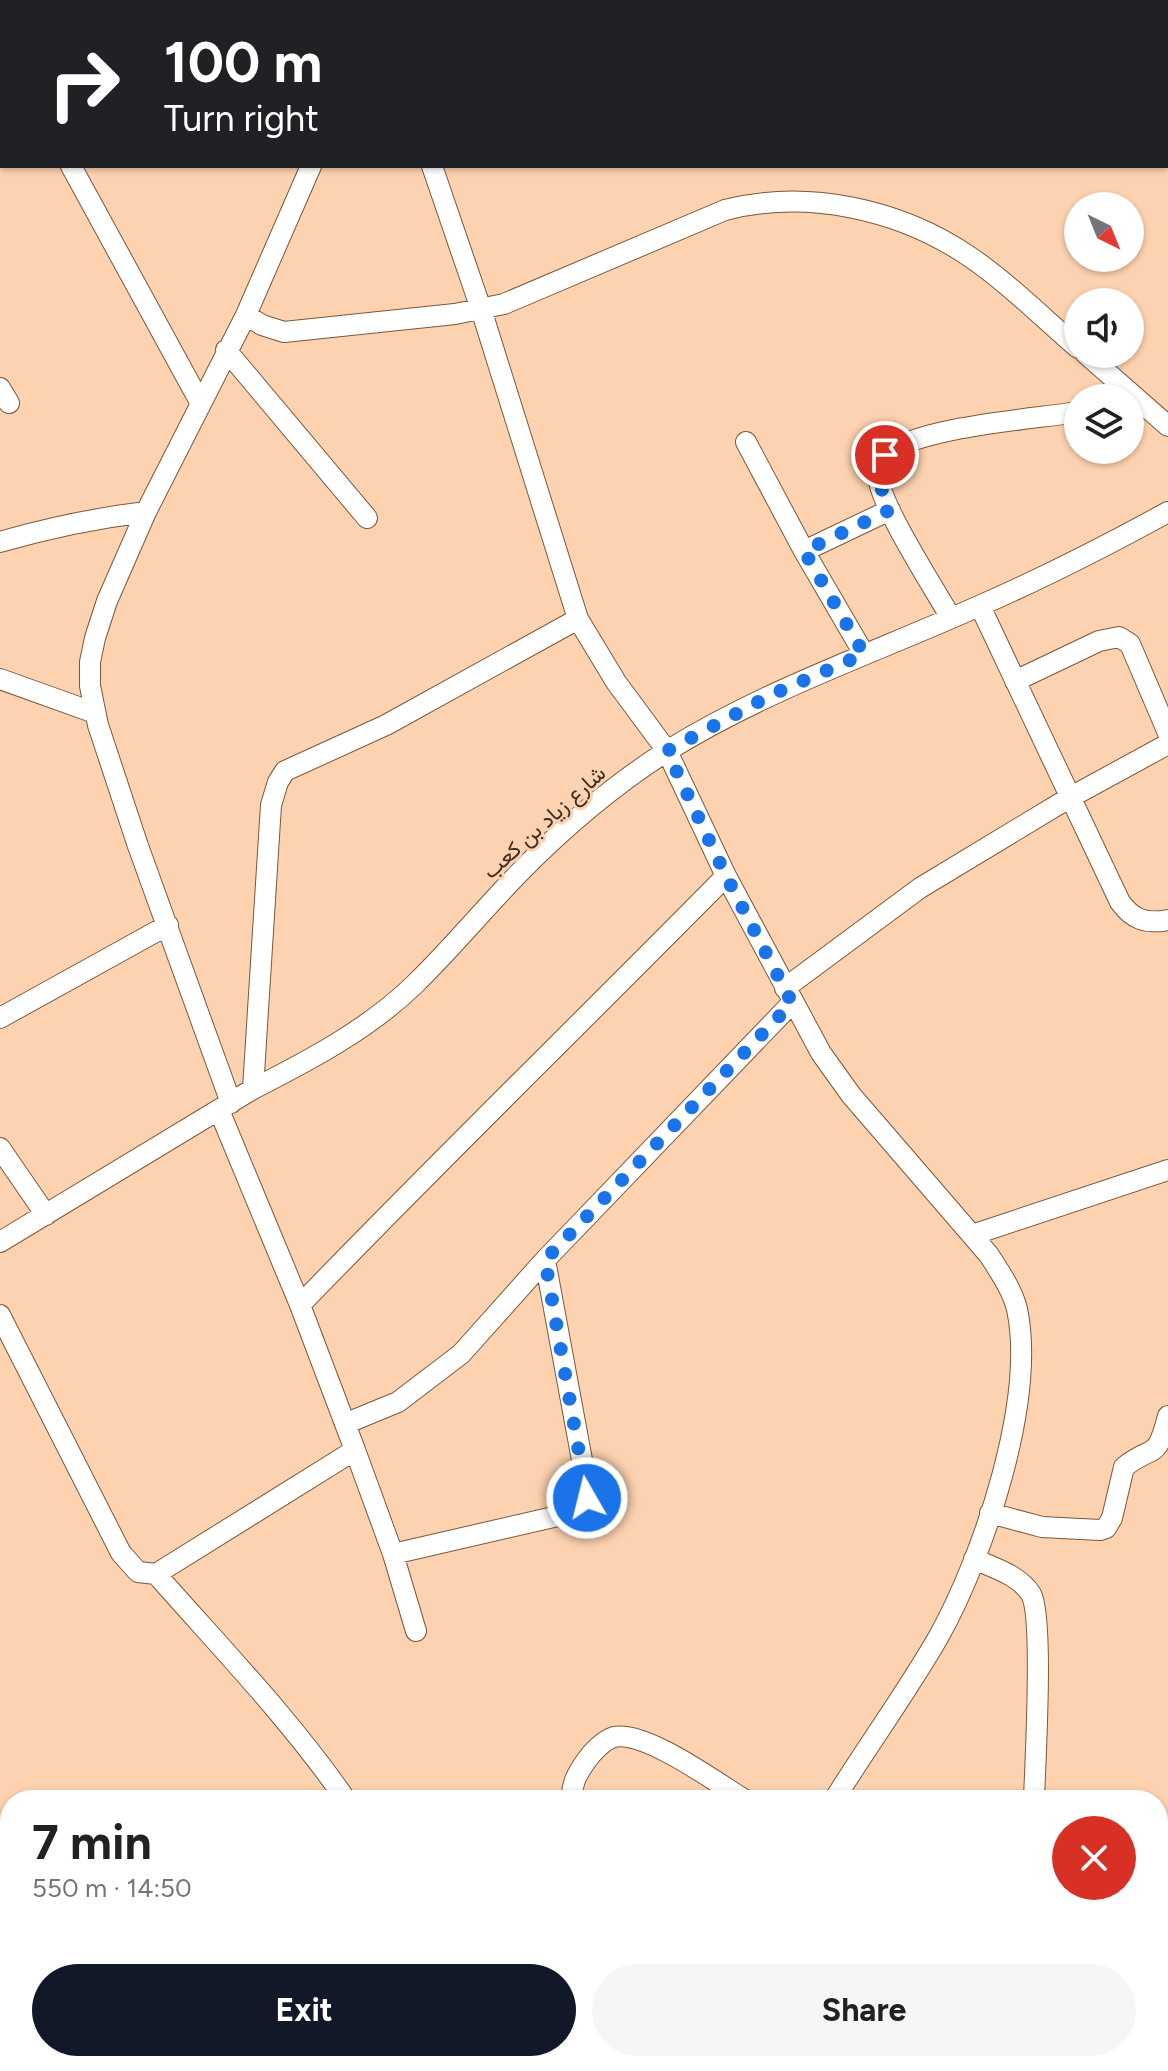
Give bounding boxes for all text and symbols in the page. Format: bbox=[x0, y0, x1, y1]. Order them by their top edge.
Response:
text: 100 m bbox=[164, 29, 322, 96]
icon: right bbox=[32, 32, 136, 136]
text: Turn right bbox=[164, 97, 319, 140]
north arrow bbox=[1064, 192, 1144, 272]
map controls bbox=[1064, 192, 1144, 464]
button: sound bbox=[1064, 288, 1144, 368]
button: layers bbox=[1064, 384, 1144, 464]
pin bbox=[851, 421, 919, 489]
icon: arrive bbox=[863, 433, 907, 477]
street label: شارع زياد بن كعب bbox=[477, 760, 612, 885]
position arrow bbox=[545, 1456, 629, 1540]
text: 7 min bbox=[32, 1813, 152, 1871]
button: close bbox=[1052, 1816, 1136, 1900]
text: 550 m · 14:50 bbox=[32, 1872, 192, 1904]
button: Exit bbox=[32, 1964, 576, 2056]
button: Share bbox=[592, 1964, 1136, 2056]

